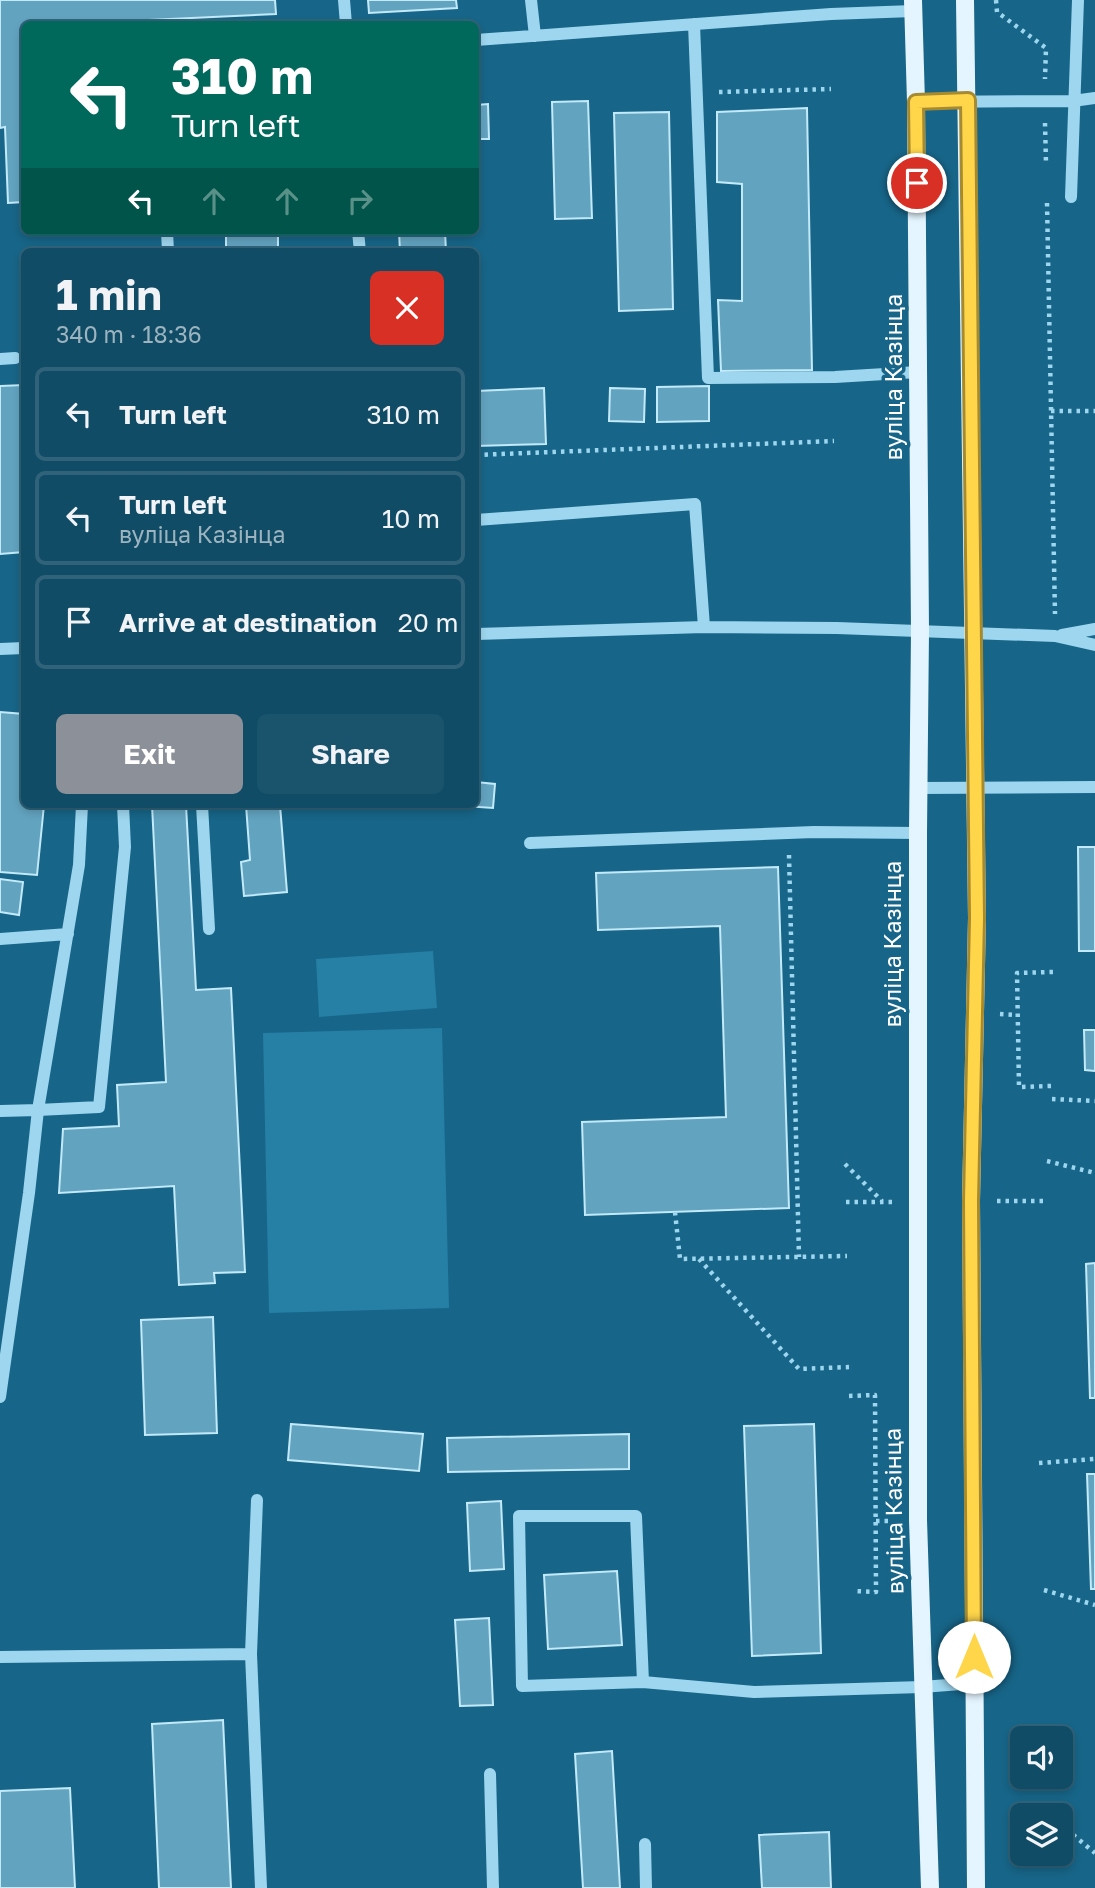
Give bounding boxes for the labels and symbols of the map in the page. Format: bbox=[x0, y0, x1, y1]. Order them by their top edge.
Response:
pin bbox=[887, 153, 947, 213]
street label: вуліца Казінца bbox=[879, 294, 907, 460]
street label: вуліца Казінца bbox=[878, 861, 906, 1027]
street label: вуліца Казінца bbox=[878, 1428, 908, 1594]
position arrow bbox=[937, 1620, 1011, 1694]

